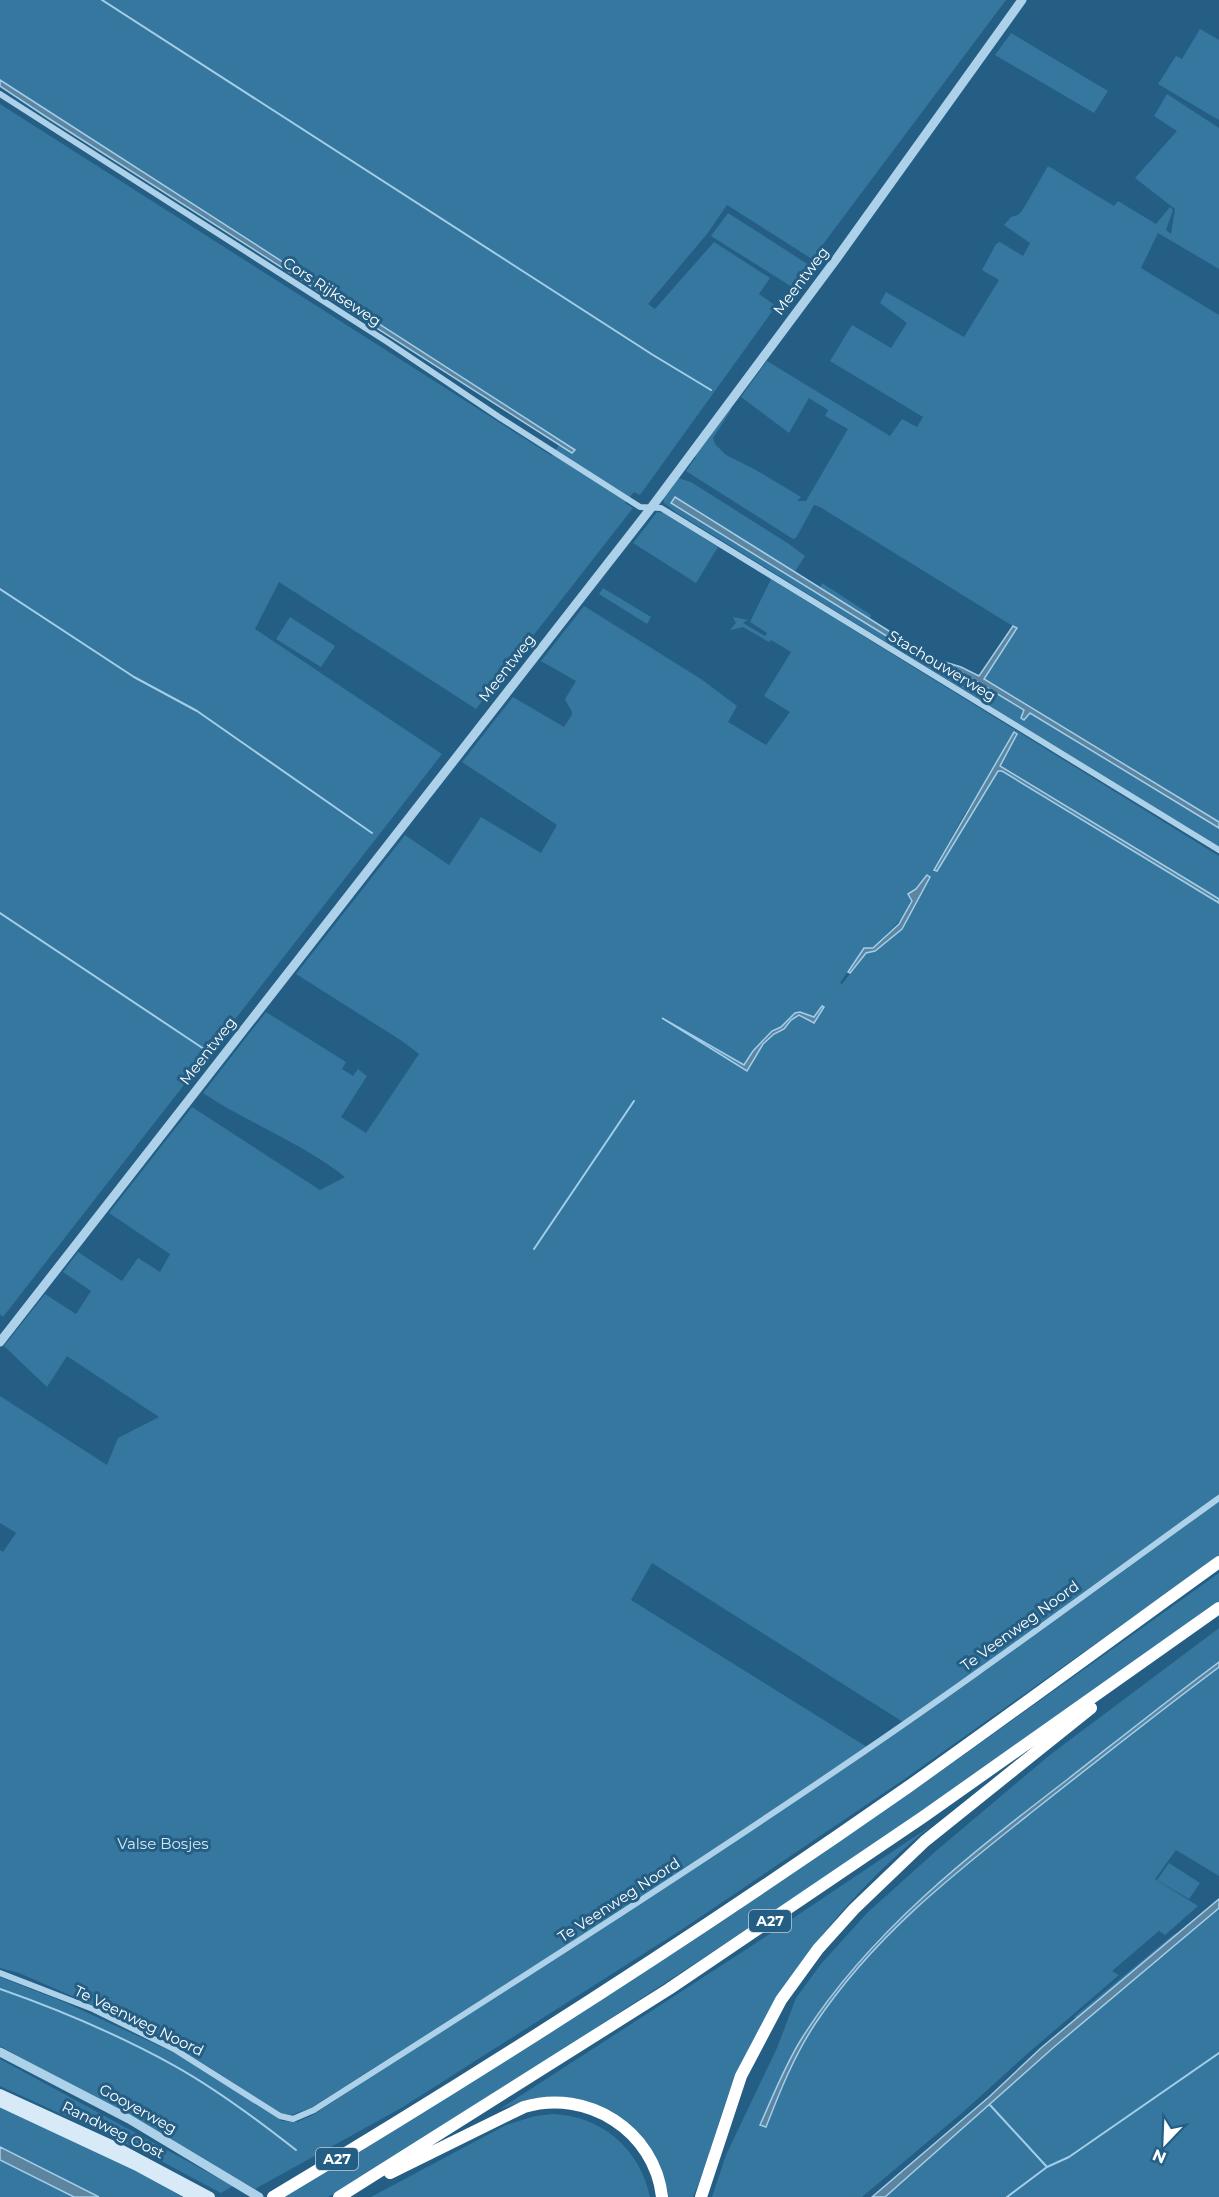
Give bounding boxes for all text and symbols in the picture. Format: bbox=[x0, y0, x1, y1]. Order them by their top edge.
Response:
street label: Meentweg bbox=[769, 243, 833, 319]
street label: Cors Rijkseweg bbox=[280, 253, 385, 330]
street label: Stachouwerweg bbox=[885, 626, 1000, 705]
street label: Meentweg bbox=[474, 630, 539, 705]
street label: Meentweg bbox=[175, 1013, 240, 1088]
street label: Te Veenweg Noord bbox=[957, 1576, 1083, 1675]
park label: Valse Bosjes bbox=[117, 1834, 209, 1853]
street label: Te Veenweg Noord bbox=[554, 1853, 683, 1946]
road number: A27 bbox=[749, 1910, 791, 1932]
street label: Te Veenweg Noord bbox=[71, 1981, 207, 2060]
street label: Gooyerweg bbox=[96, 2079, 180, 2138]
street label: Randweg Oost bbox=[59, 2097, 168, 2163]
north arrow bbox=[1135, 2113, 1195, 2173]
text: N bbox=[1150, 2145, 1169, 2168]
road number: A27 bbox=[316, 2148, 358, 2170]

